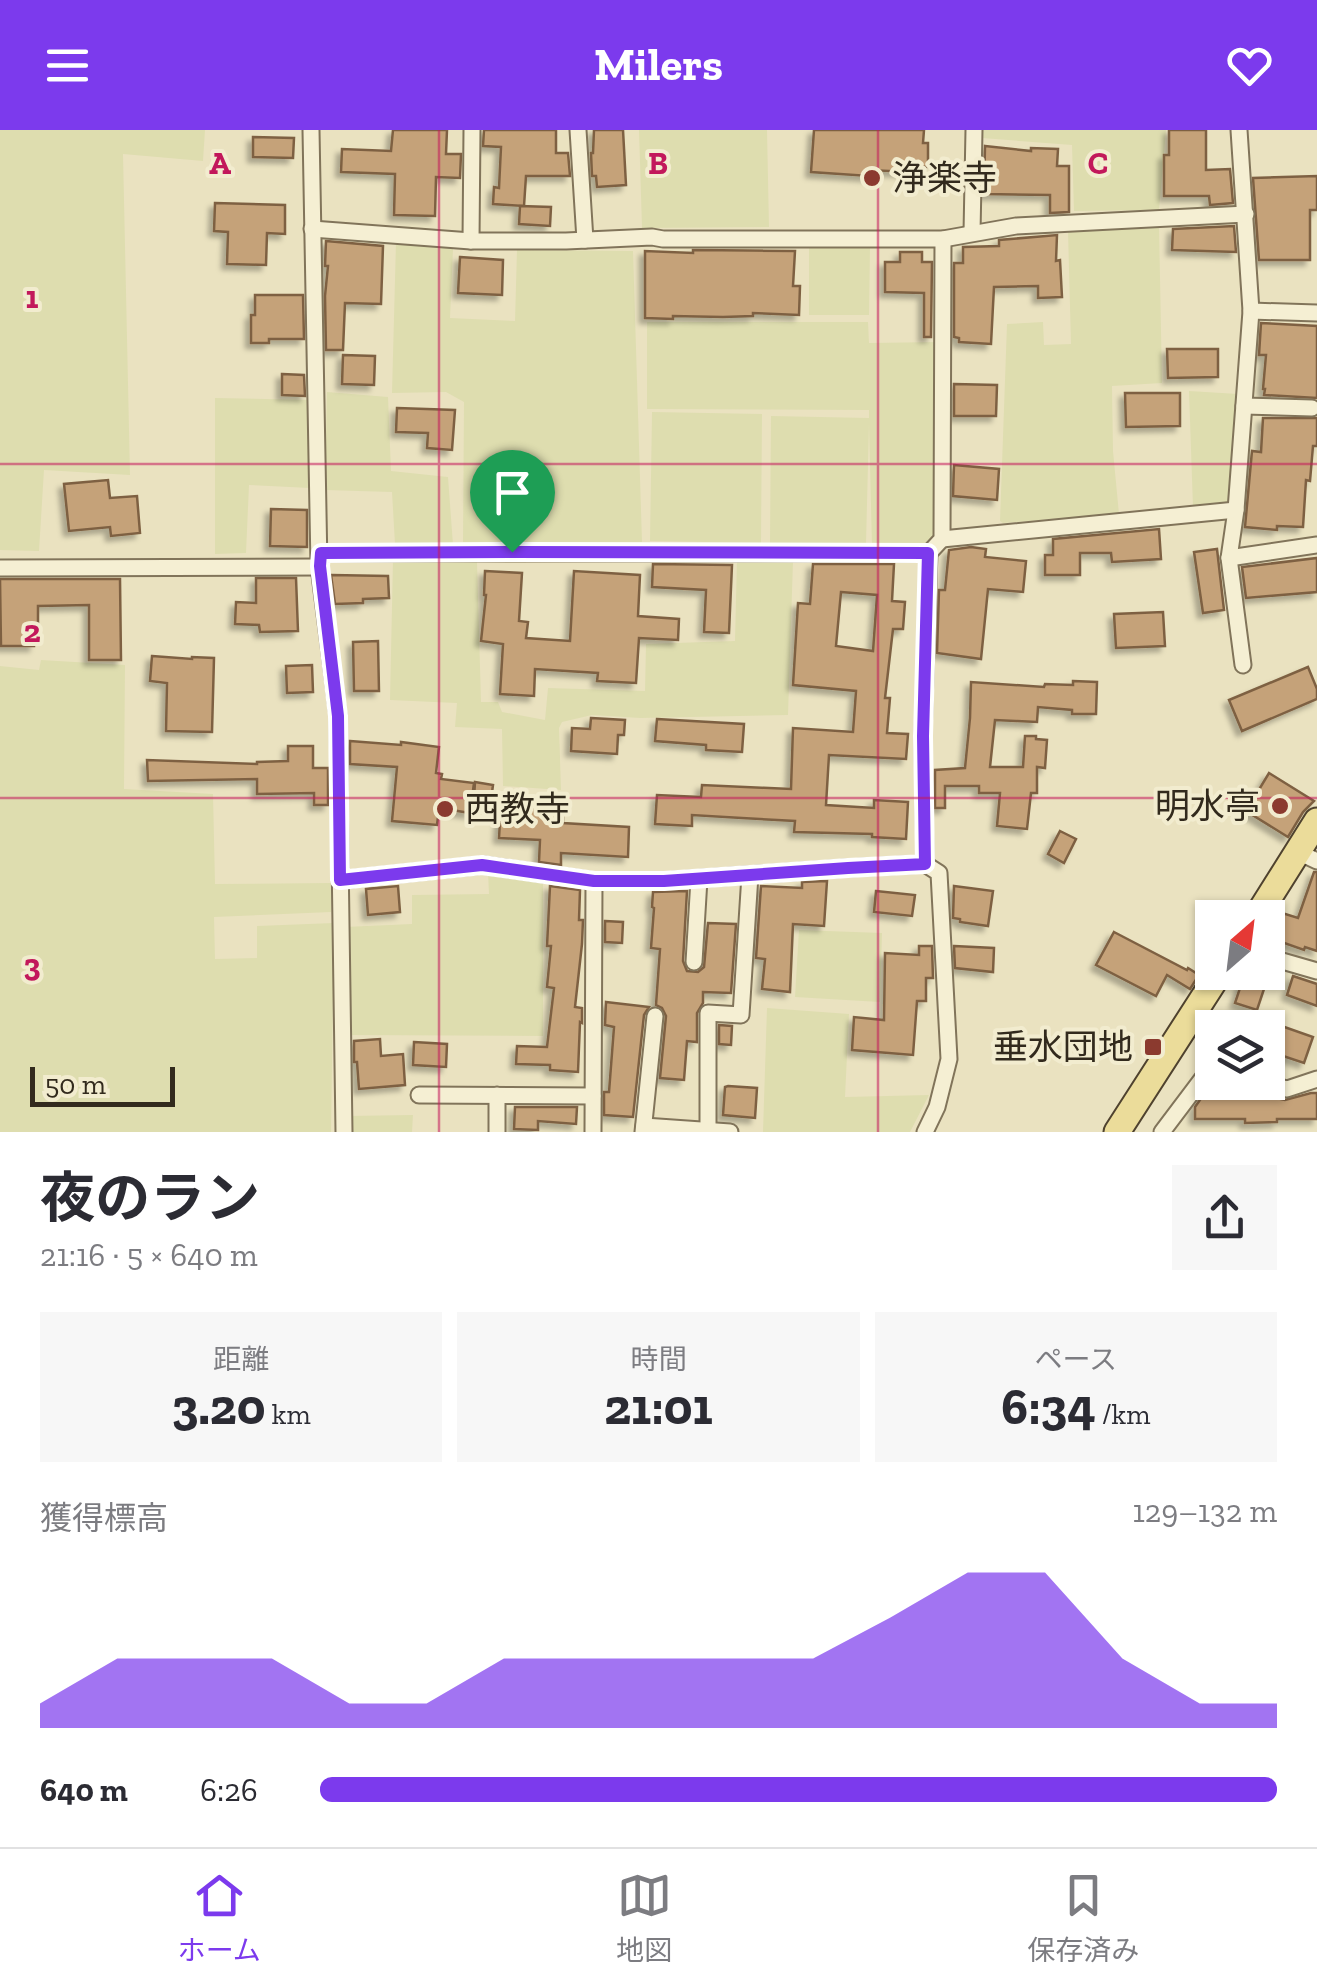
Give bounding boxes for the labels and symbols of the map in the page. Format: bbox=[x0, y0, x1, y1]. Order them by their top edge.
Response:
text: A bbox=[209, 144, 231, 182]
text: B bbox=[648, 144, 668, 182]
text: C bbox=[1088, 144, 1108, 182]
place label: 浄楽寺 bbox=[892, 157, 997, 199]
marker: 浄楽寺 bbox=[861, 167, 883, 189]
text: 1 bbox=[26, 278, 39, 316]
pin bbox=[470, 450, 555, 553]
text: 2 bbox=[23, 612, 41, 650]
place label: 明水亭 bbox=[1155, 785, 1260, 827]
place label: 西教寺 bbox=[465, 788, 570, 830]
marker: 明水亭 bbox=[1269, 795, 1291, 817]
marker: 西教寺 bbox=[434, 798, 456, 820]
north arrow bbox=[1195, 900, 1285, 990]
text: 3 bbox=[23, 946, 41, 984]
place label: 垂水団地 bbox=[993, 1026, 1133, 1068]
marker: 垂水団地 bbox=[1142, 1036, 1164, 1058]
scale bar bbox=[30, 1062, 175, 1106]

